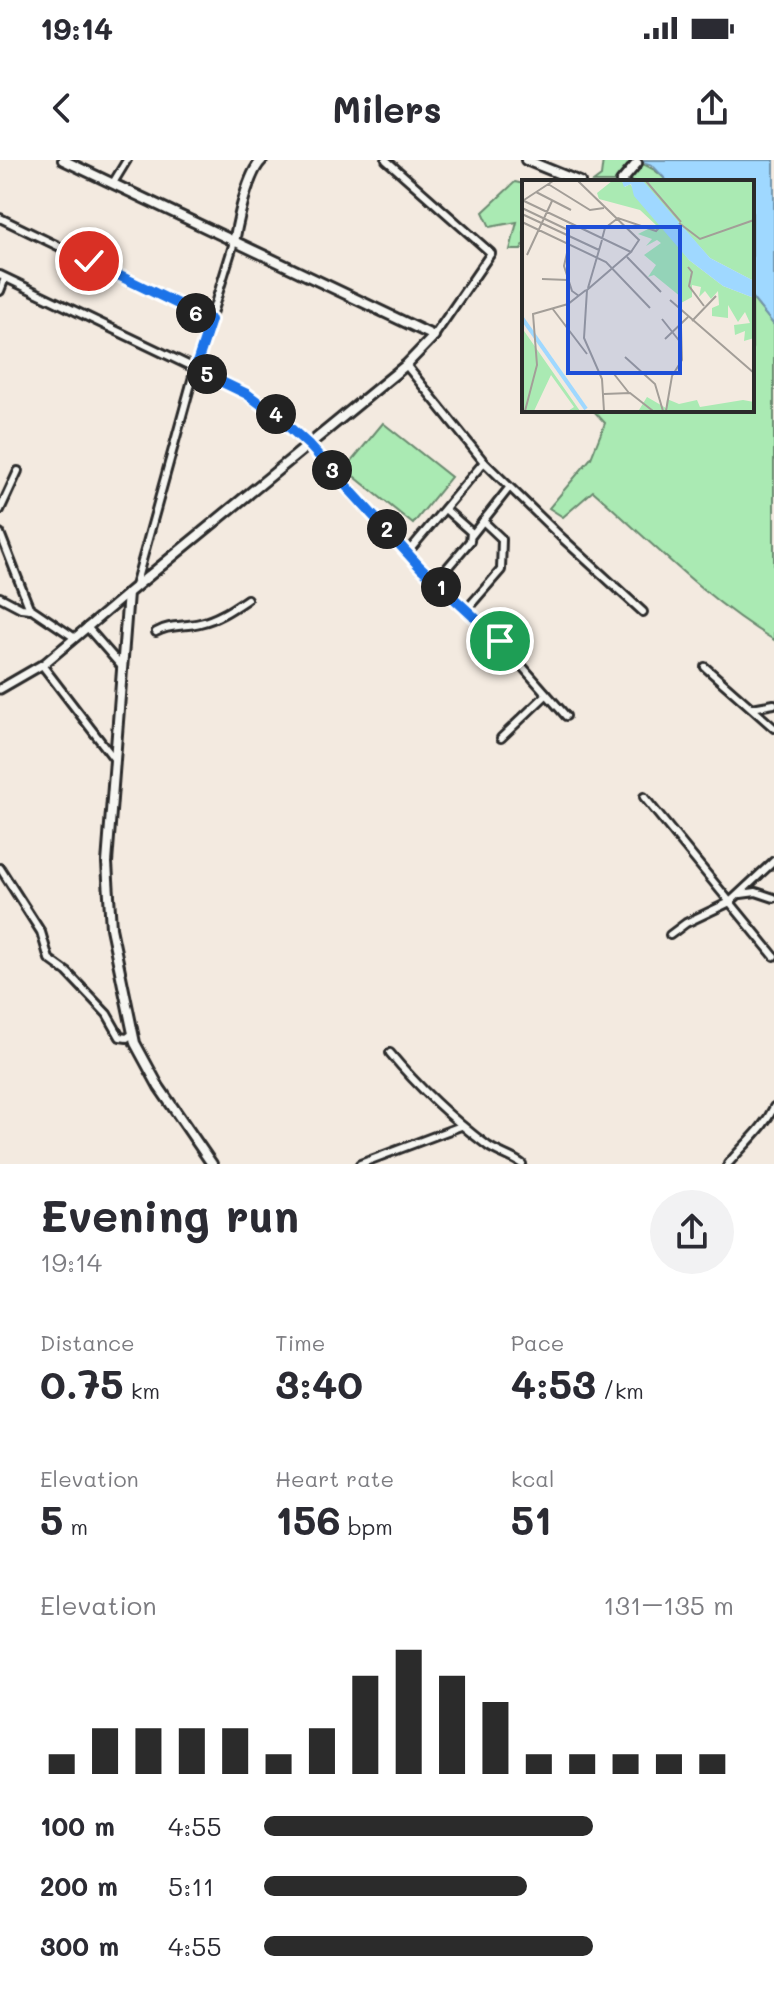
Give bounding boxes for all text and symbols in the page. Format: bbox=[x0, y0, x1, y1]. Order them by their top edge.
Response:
text: 19:14 bbox=[40, 8, 113, 48]
text: Milers bbox=[332, 85, 442, 132]
icon: back bbox=[40, 86, 84, 130]
icon: share bbox=[690, 86, 734, 130]
inset map bbox=[522, 180, 754, 412]
pin bbox=[55, 227, 123, 295]
icon: check bbox=[67, 239, 111, 283]
pin: 6 bbox=[176, 293, 216, 333]
text: 6 bbox=[189, 298, 203, 327]
pin: 5 bbox=[187, 354, 227, 394]
text: 5 bbox=[201, 359, 213, 388]
pin: 4 bbox=[256, 394, 296, 434]
text: 4 bbox=[269, 399, 283, 428]
pin: 3 bbox=[312, 450, 352, 490]
text: 3 bbox=[325, 455, 339, 484]
pin: 2 bbox=[367, 509, 407, 549]
text: 2 bbox=[381, 514, 393, 543]
pin: 1 bbox=[421, 567, 461, 607]
text: 1 bbox=[436, 572, 446, 601]
pin bbox=[466, 607, 534, 675]
icon: arrive bbox=[478, 619, 522, 663]
text: Evening run bbox=[40, 1186, 299, 1243]
button: share bbox=[650, 1190, 734, 1274]
text: 19:14 bbox=[40, 1245, 102, 1279]
text: Distance bbox=[40, 1328, 135, 1357]
text: Time bbox=[275, 1328, 325, 1357]
text: Pace bbox=[511, 1328, 564, 1357]
text: 0.75 bbox=[40, 1357, 124, 1409]
text: 3:40 bbox=[275, 1357, 363, 1409]
text: 4:53 bbox=[511, 1357, 596, 1409]
text: km bbox=[124, 1376, 160, 1405]
text: /km bbox=[596, 1376, 644, 1405]
text: Elevation bbox=[40, 1464, 139, 1493]
text: Heart rate bbox=[275, 1464, 394, 1493]
text: kcal bbox=[511, 1464, 555, 1493]
text: 5 bbox=[40, 1493, 63, 1545]
text: 156 bbox=[275, 1493, 341, 1545]
text: 51 bbox=[511, 1493, 552, 1545]
text: m bbox=[63, 1512, 88, 1541]
text: bpm bbox=[341, 1512, 393, 1541]
text: Elevation bbox=[40, 1588, 157, 1622]
text: 131–135 m bbox=[603, 1588, 734, 1622]
text: 100 m bbox=[40, 1809, 115, 1843]
text: 4:55 bbox=[168, 1809, 222, 1843]
text: 200 m bbox=[40, 1869, 118, 1903]
text: 5:11 bbox=[168, 1869, 214, 1903]
text: 300 m bbox=[40, 1929, 119, 1963]
text: 4:55 bbox=[168, 1929, 222, 1963]

